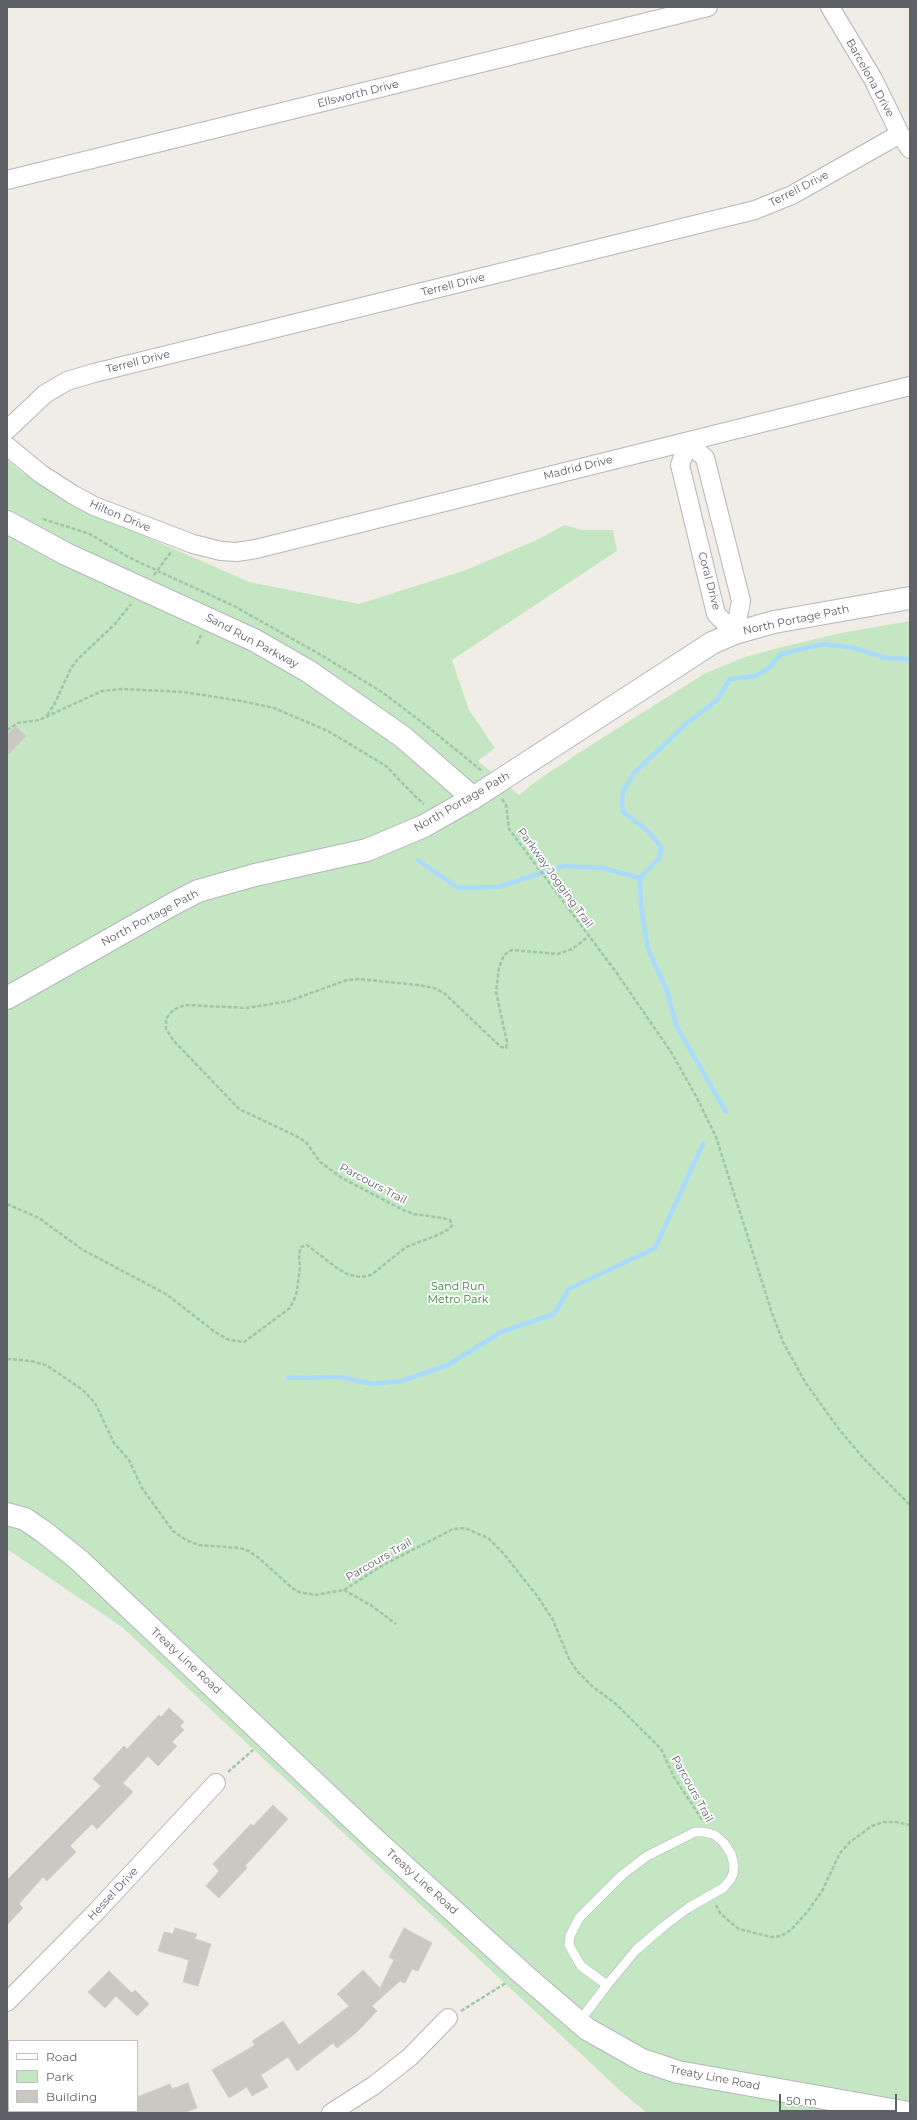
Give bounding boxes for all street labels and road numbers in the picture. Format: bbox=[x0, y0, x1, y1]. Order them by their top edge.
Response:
street label: Barcelona Drive bbox=[843, 37, 897, 119]
street label: Ellsworth Drive bbox=[316, 78, 400, 110]
street label: Terrell Drive bbox=[767, 168, 831, 210]
street label: Terrell Drive bbox=[420, 271, 486, 299]
street label: Terrell Drive bbox=[105, 348, 171, 376]
street label: Madrid Drive bbox=[542, 453, 614, 483]
street label: Hilton Drive bbox=[87, 497, 153, 535]
street label: Coral Drive bbox=[695, 551, 723, 611]
street label: North Portage Path bbox=[742, 602, 850, 638]
street label: Sand Run Parkway bbox=[203, 611, 301, 671]
street label: North Portage Path bbox=[412, 769, 512, 835]
street label: Parkway Jogging Trail bbox=[514, 825, 596, 931]
street label: North Portage Path bbox=[99, 887, 201, 949]
street label: Parcours Trail bbox=[337, 1161, 409, 1207]
street label: Parcours Trail bbox=[344, 1536, 414, 1584]
street label: Treaty Line Road bbox=[148, 1625, 224, 1697]
street label: Parcours Trail bbox=[668, 1753, 716, 1825]
street label: Treaty Line Road bbox=[384, 1846, 460, 1918]
street label: Hessel Drive bbox=[85, 1865, 141, 1923]
street label: Treaty Line Road bbox=[669, 2063, 761, 2093]

